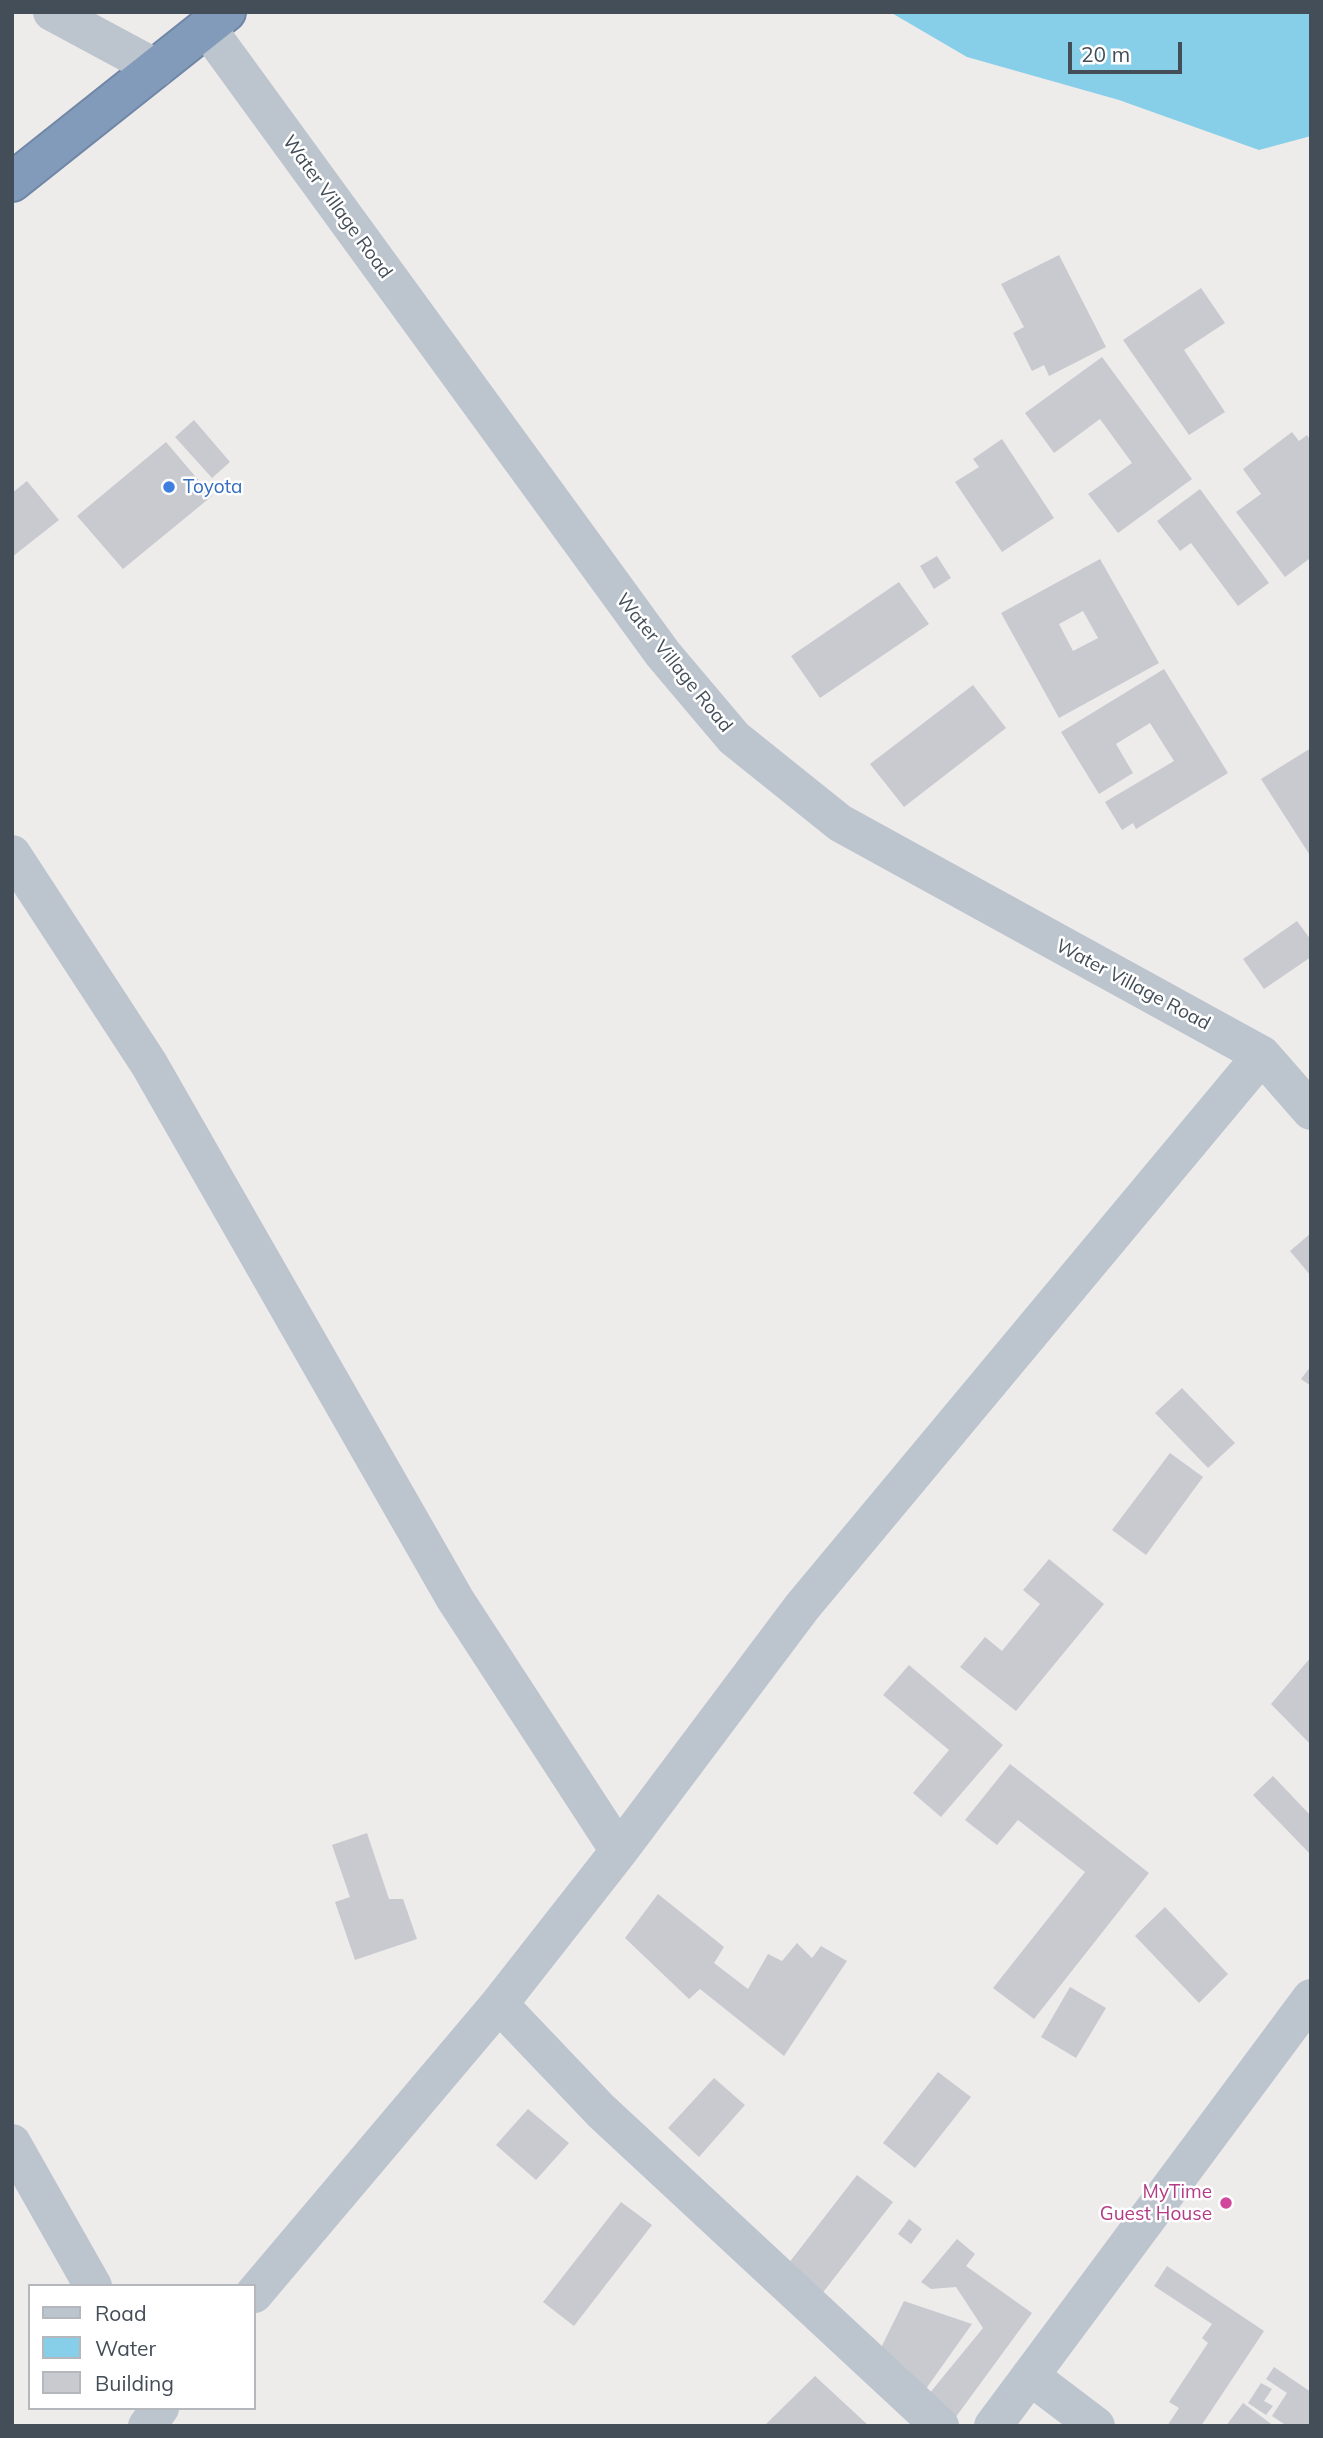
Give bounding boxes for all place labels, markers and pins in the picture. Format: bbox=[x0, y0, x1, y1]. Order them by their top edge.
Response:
place label: Toyota bbox=[183, 476, 242, 498]
marker: Toyota bbox=[161, 479, 177, 495]
place label: MyTime Guest House bbox=[1100, 2181, 1212, 2225]
marker: MyTime Guest House bbox=[1218, 2195, 1234, 2211]

